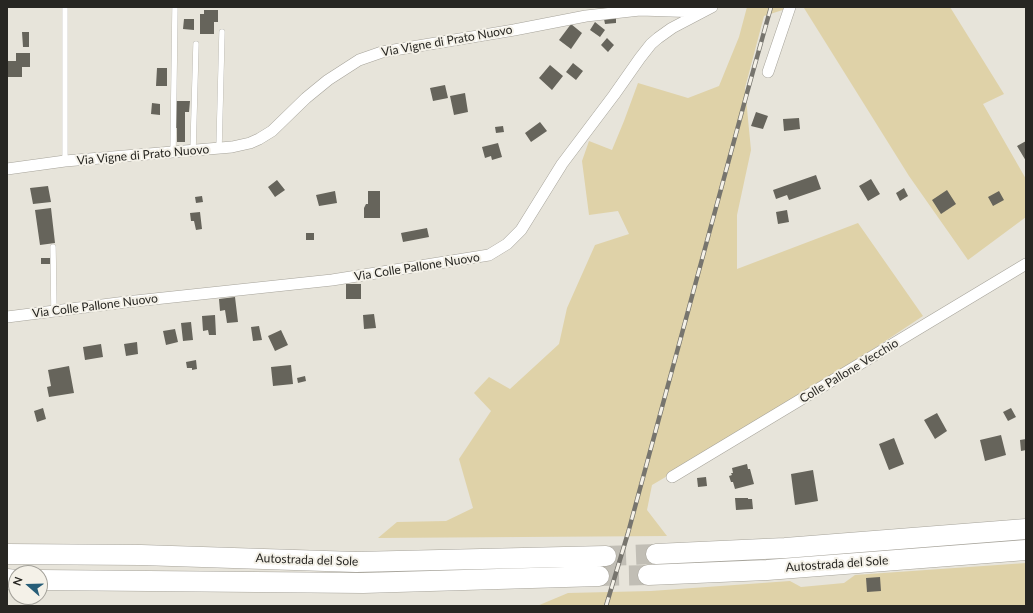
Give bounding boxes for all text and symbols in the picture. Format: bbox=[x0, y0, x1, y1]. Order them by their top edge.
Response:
street label: Via Vigne di Prato Nuovo bbox=[380, 22, 514, 60]
street label: Via Vigne di Prato Nuovo bbox=[76, 142, 210, 168]
street label: Via Colle Pallone Nuovo bbox=[353, 250, 481, 284]
street label: Via Colle Pallone Nuovo bbox=[31, 291, 159, 321]
street label: Colle Pallone Vecchio bbox=[797, 336, 901, 406]
street label: Autostrada del Sole bbox=[255, 551, 359, 569]
street label: Autostrada del Sole bbox=[785, 553, 889, 575]
north arrow bbox=[8, 565, 48, 605]
text: N bbox=[10, 575, 25, 587]

